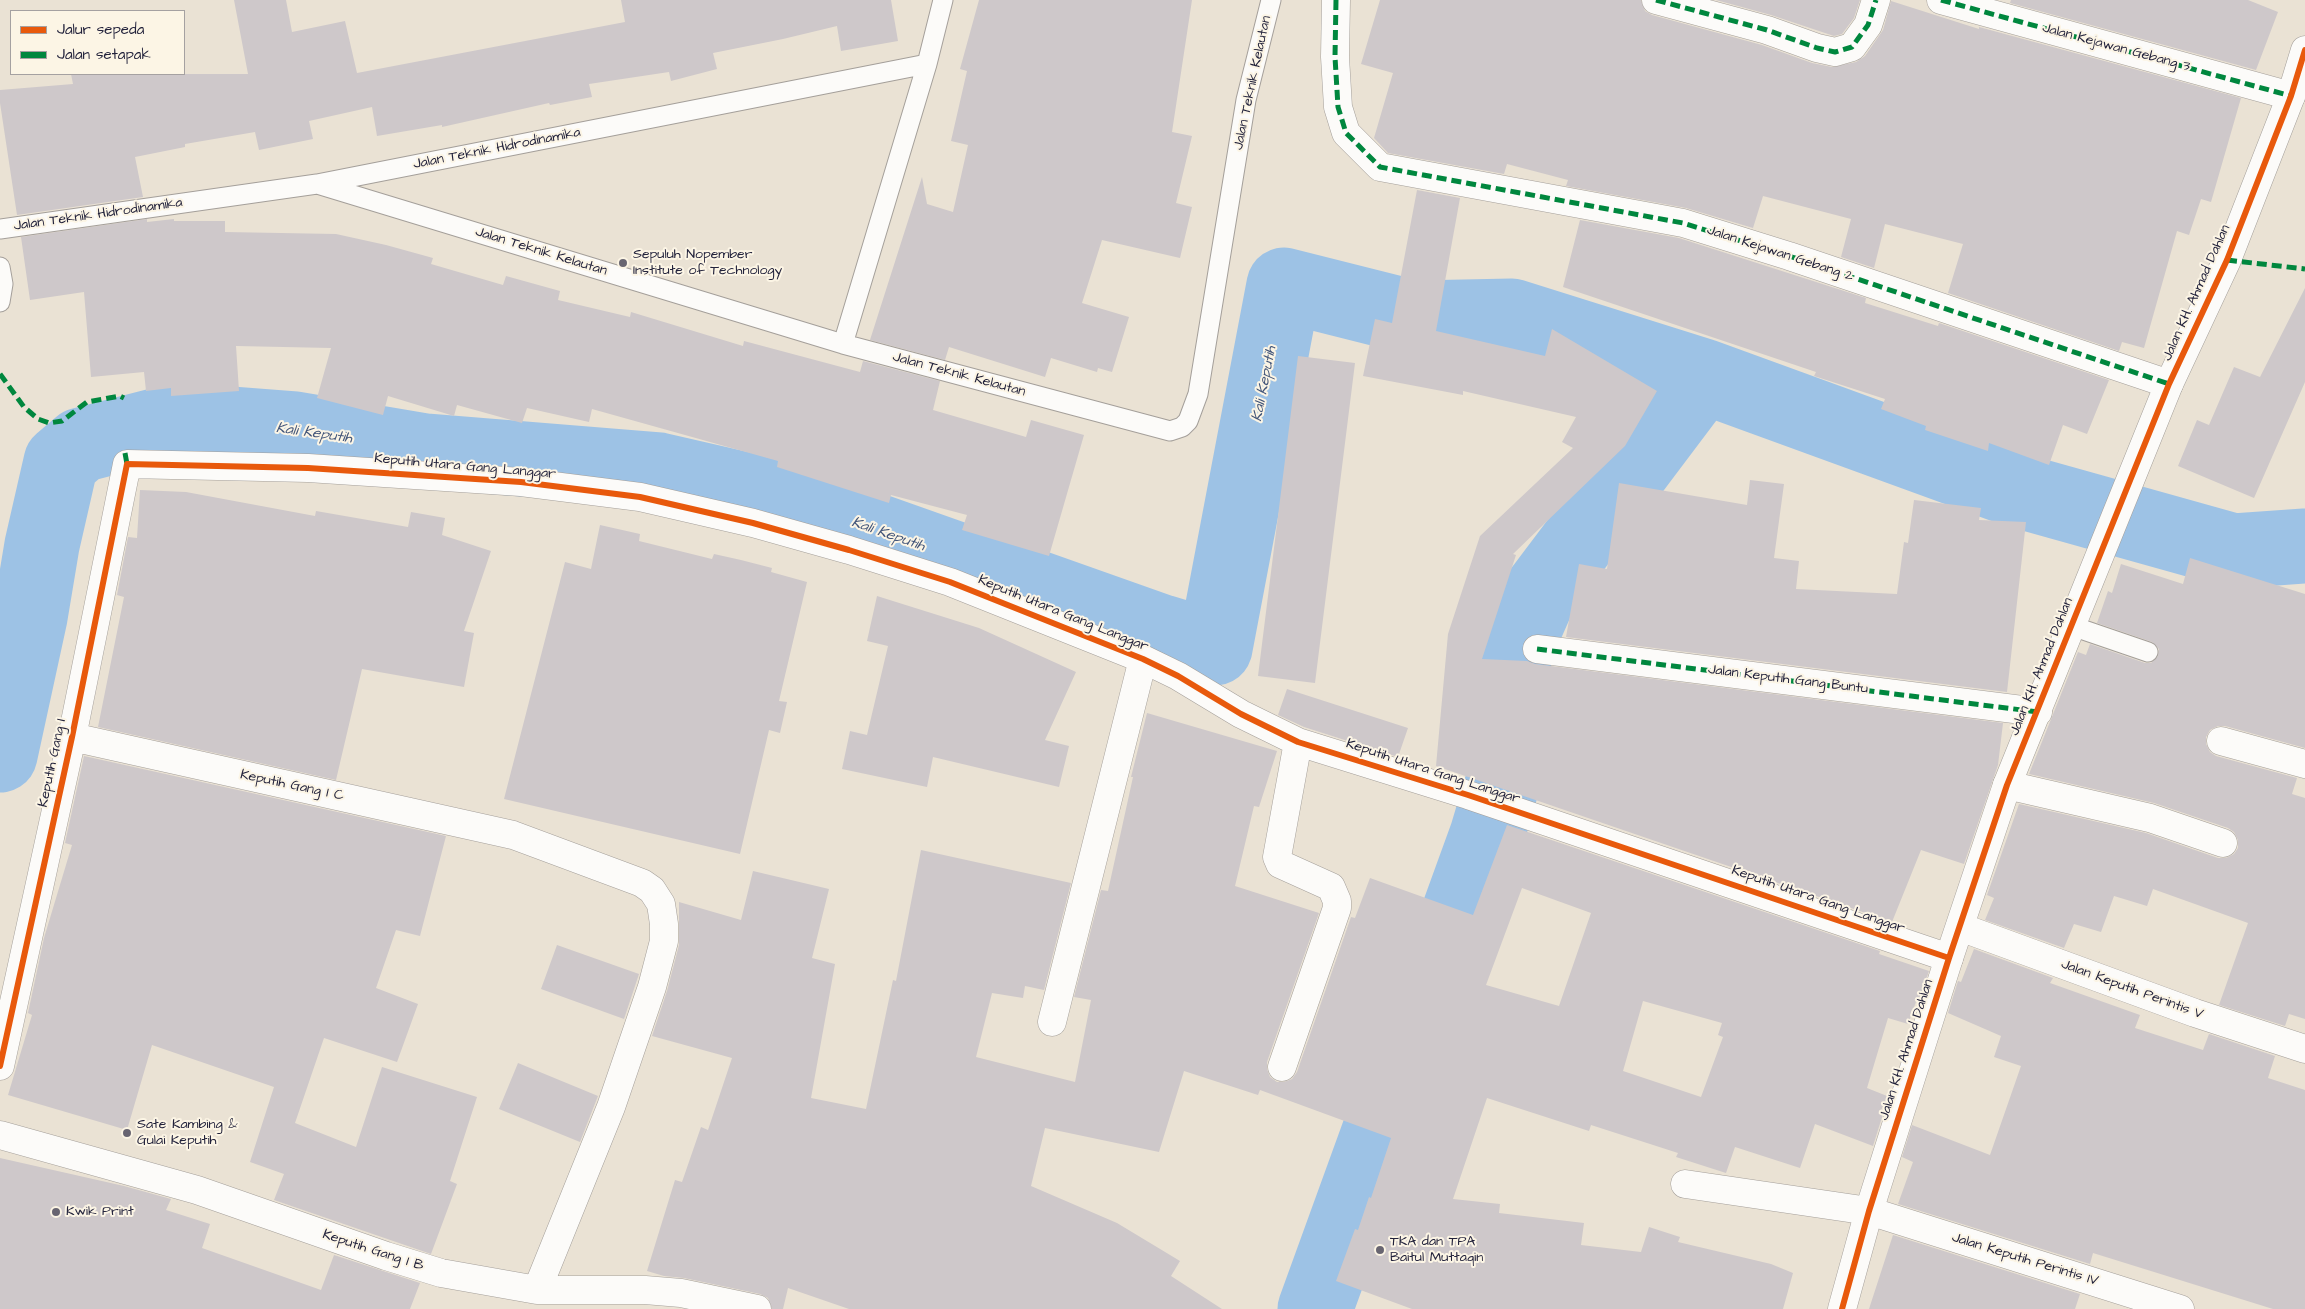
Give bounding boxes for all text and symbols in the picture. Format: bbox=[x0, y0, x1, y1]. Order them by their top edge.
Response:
legend bbox=[10, 10, 185, 75]
street label: Jalan Teknik Kelautan bbox=[1231, 14, 1275, 152]
text: Jalur sepeda bbox=[57, 19, 144, 40]
street label: Jalan Kejawan Gebang 3 bbox=[2040, 20, 2192, 76]
text: Jalan setapak bbox=[57, 44, 151, 65]
street label: Jalan Teknik Hidrodinamika bbox=[412, 125, 582, 173]
street label: Jalan Teknik Hidrodinamika bbox=[13, 195, 183, 235]
street label: Jalan Kejawan Gebang 2 bbox=[1705, 222, 1855, 286]
street label: Jalan KH. Ahmad Dahlan bbox=[2159, 222, 2235, 364]
street label: Jalan Teknik Kelautan bbox=[473, 224, 609, 280]
place label: Sepuluh Nopember Institute of Technology bbox=[633, 247, 782, 280]
marker: Sepuluh Nopember Institute of Technology bbox=[617, 257, 629, 269]
water label: Kali Keputih bbox=[1249, 345, 1281, 423]
street label: Jalan Teknik Kelautan bbox=[891, 349, 1027, 401]
water label: Kali Keputih bbox=[275, 420, 353, 448]
street label: Keputih Utara Gang Langgar bbox=[374, 451, 556, 483]
water label: Kali Keputih bbox=[849, 514, 927, 556]
street label: Keputih Utara Gang Langgar bbox=[975, 572, 1151, 656]
street label: Jalan KH. Ahmad Dahlan bbox=[2007, 596, 2077, 738]
street label: Jalan Keputih Gang Buntu bbox=[1707, 662, 1869, 698]
street label: Keputih Gang I bbox=[35, 717, 71, 809]
street label: Keputih Utara Gang Langgar bbox=[1344, 736, 1522, 808]
street label: Keputih Gang I C bbox=[239, 767, 345, 805]
street label: Keputih Utara Gang Langgar bbox=[1729, 862, 1907, 938]
street label: Jalan Keputih Perintis V bbox=[2059, 956, 2205, 1024]
street label: Jalan KH. Ahmad Dahlan bbox=[1876, 977, 1938, 1123]
place label: Sate Kambing & Gulai Keputih bbox=[137, 1117, 238, 1150]
marker: Sate Kambing & Gulai Keputih bbox=[121, 1127, 133, 1139]
place label: Kwik Print bbox=[66, 1204, 134, 1220]
marker: Kwik Print bbox=[50, 1206, 62, 1218]
street label: Keputih Gang I B bbox=[320, 1227, 426, 1275]
street label: Jalan Keputih Perintis IV bbox=[1950, 1230, 2100, 1290]
place label: TKA dan TPA Baitul Muttaqin bbox=[1390, 1234, 1483, 1266]
marker: TKA dan TPA Baitul Muttaqin bbox=[1374, 1244, 1386, 1256]

